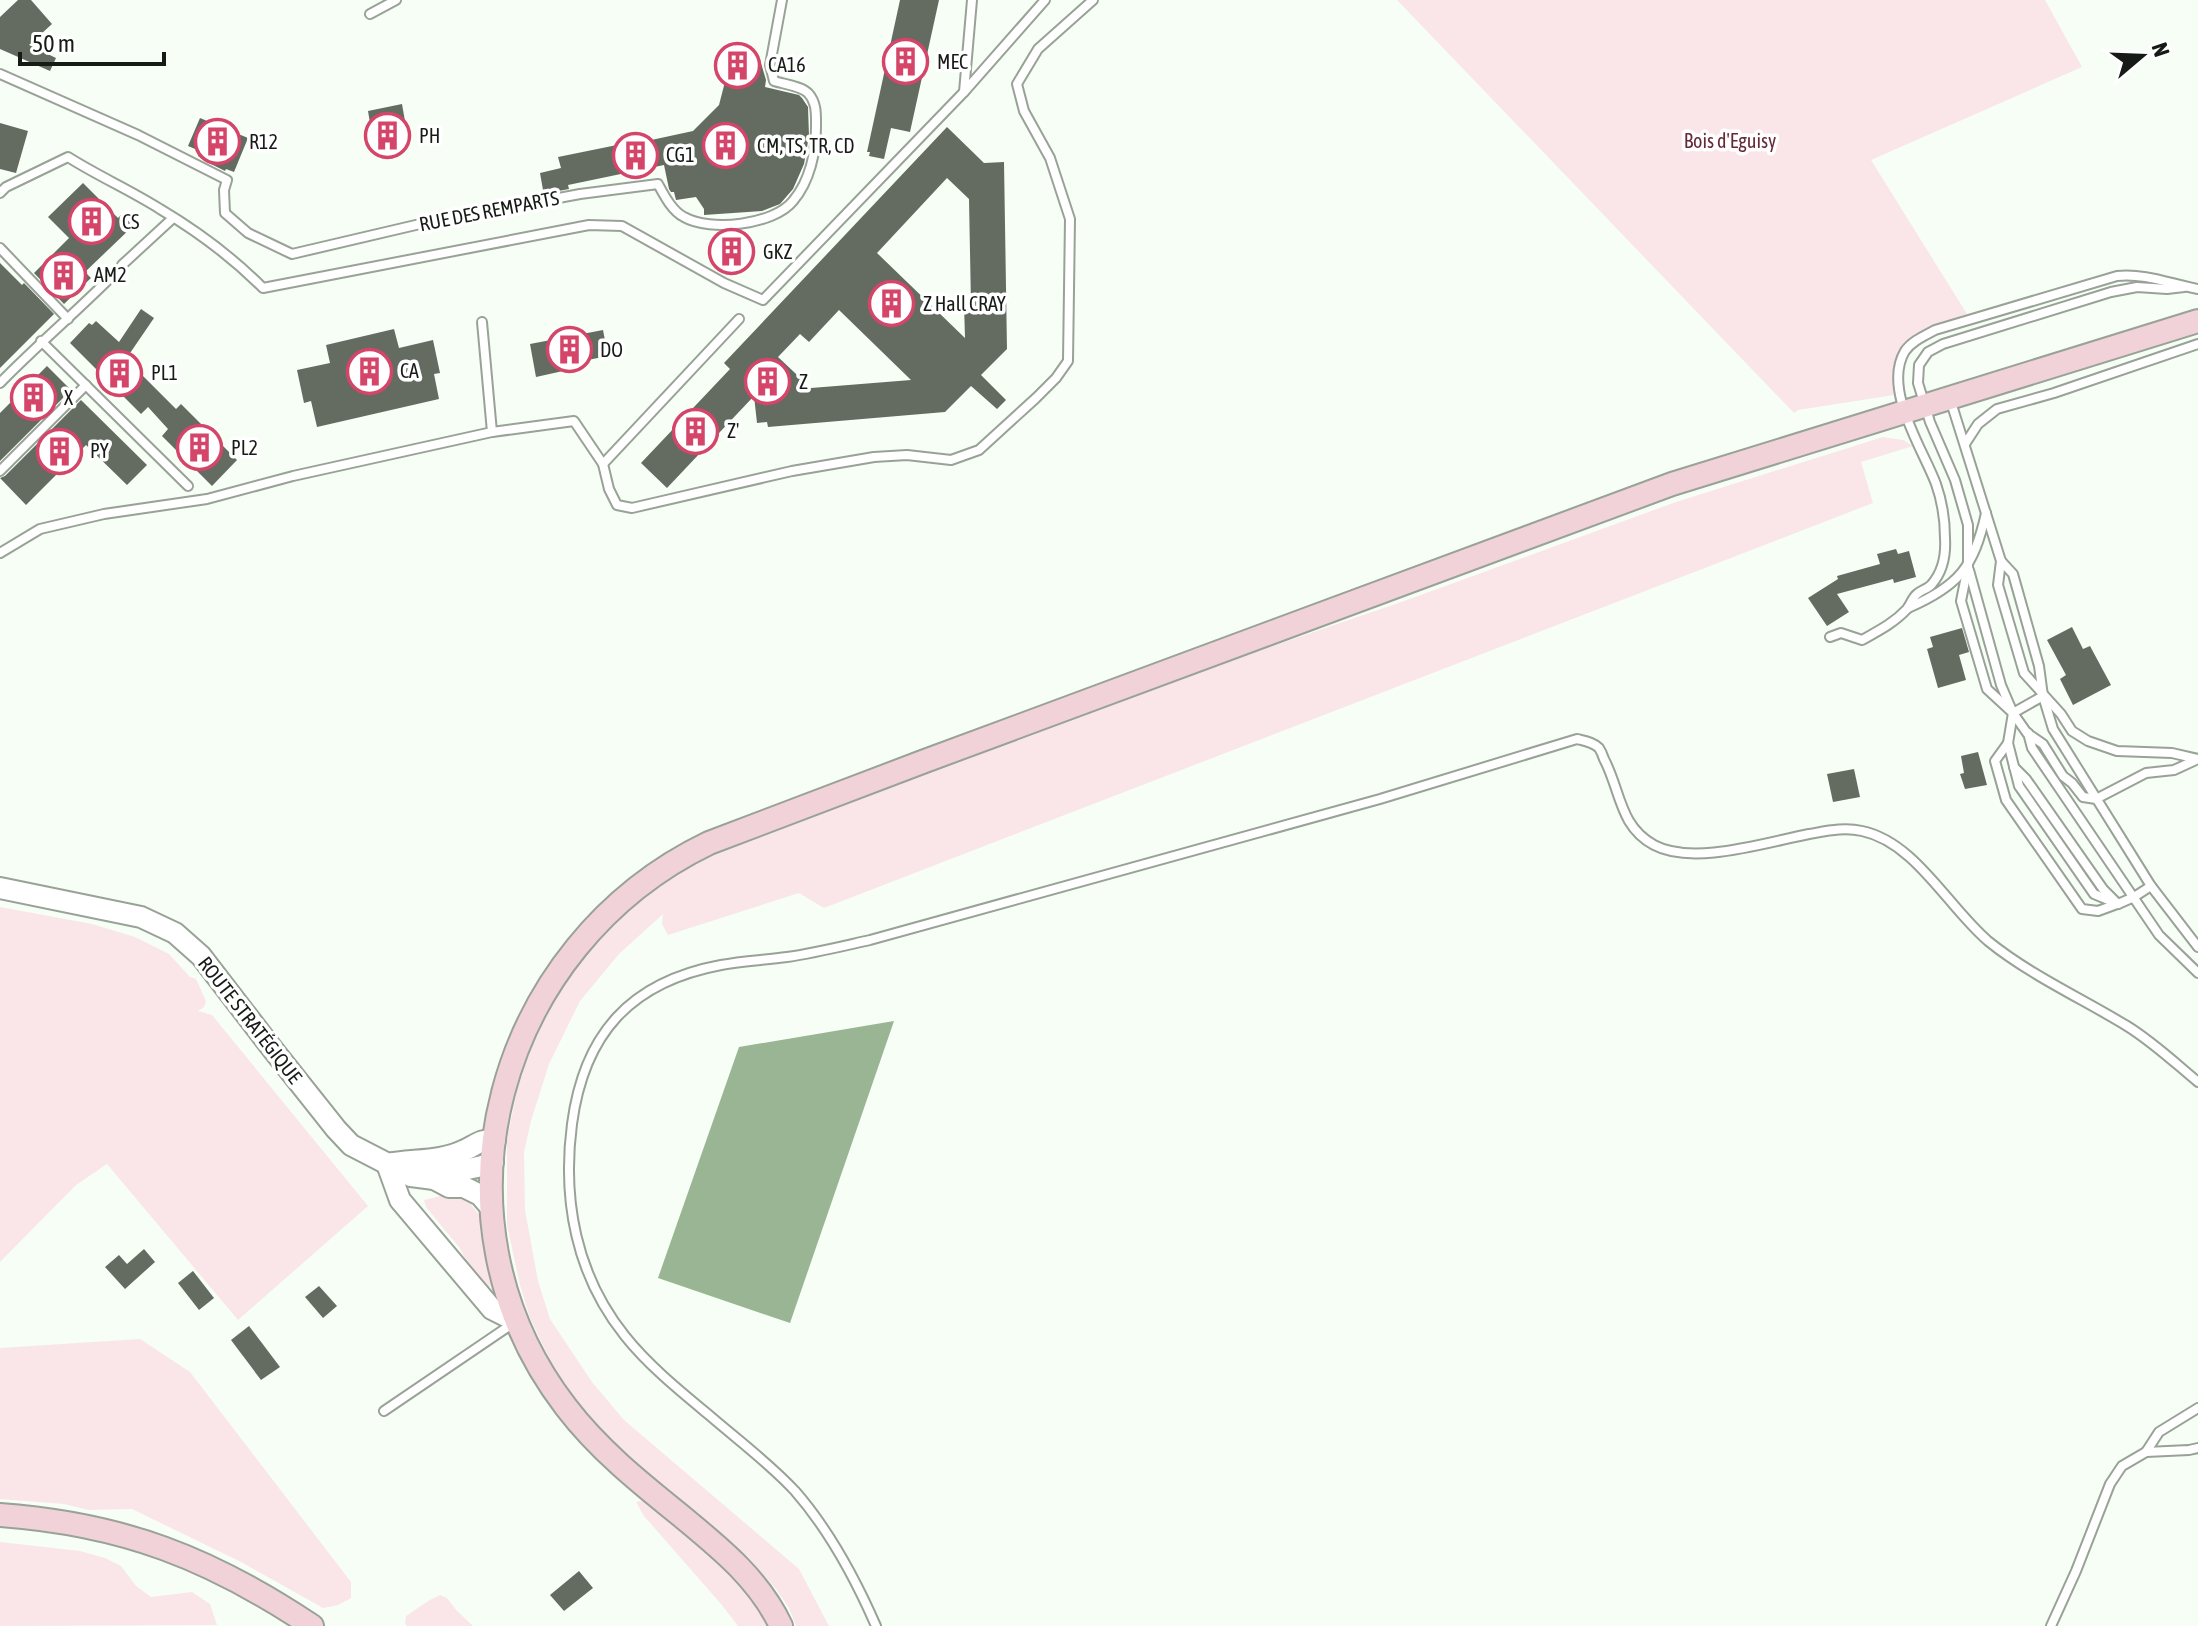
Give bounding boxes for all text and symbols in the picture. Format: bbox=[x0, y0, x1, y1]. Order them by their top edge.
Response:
scale bar bbox=[20, 16, 164, 66]
north arrow bbox=[2102, 16, 2182, 96]
text: 50 m bbox=[32, 30, 75, 57]
building icon: MEC bbox=[882, 38, 930, 86]
text: N bbox=[2147, 39, 2175, 60]
building icon: CA16 bbox=[713, 41, 761, 89]
place label: MEC bbox=[937, 50, 968, 73]
place label: CA16 bbox=[768, 53, 806, 76]
building icon: PH bbox=[364, 112, 412, 160]
building icon: R12 bbox=[194, 118, 242, 166]
building icon: CM, TS, TR, CD bbox=[702, 122, 750, 170]
place label: PH bbox=[419, 124, 440, 147]
park label: Bois d'Eguisy bbox=[1684, 129, 1776, 152]
place label: R12 bbox=[249, 130, 278, 153]
building icon: CG1 bbox=[611, 131, 659, 179]
place label: CM, TS, TR, CD bbox=[757, 134, 854, 157]
place label: CG1 bbox=[666, 143, 695, 166]
street label: RUE DES REMPARTS bbox=[417, 186, 561, 235]
building icon: CS bbox=[67, 198, 115, 246]
place label: CS bbox=[122, 210, 139, 233]
building icon: GKZ bbox=[708, 228, 756, 276]
place label: GKZ bbox=[763, 240, 792, 263]
building icon: AM2 bbox=[39, 251, 87, 299]
place label: AM2 bbox=[94, 263, 127, 286]
building icon: Z Hall CRAY bbox=[868, 280, 916, 328]
place label: Z Hall CRAY bbox=[923, 292, 1006, 315]
building icon: DO bbox=[545, 326, 593, 374]
place label: DO bbox=[600, 338, 623, 361]
building icon: CA bbox=[345, 347, 393, 395]
building icon: PL1 bbox=[96, 349, 144, 397]
building icon: Z bbox=[744, 358, 792, 406]
place label: CA bbox=[400, 359, 419, 382]
place label: PL1 bbox=[151, 361, 178, 384]
place label: Z bbox=[799, 370, 808, 393]
building icon: X bbox=[9, 374, 57, 422]
place label: X bbox=[64, 386, 73, 409]
building icon: Z' bbox=[672, 407, 720, 455]
place label: Z' bbox=[727, 419, 739, 442]
building icon: PL2 bbox=[176, 424, 224, 472]
building icon: PY bbox=[35, 427, 83, 475]
place label: PL2 bbox=[231, 436, 258, 459]
place label: PY bbox=[90, 439, 109, 462]
street label: ROUTE STRATÉGIQUE bbox=[194, 952, 307, 1088]

